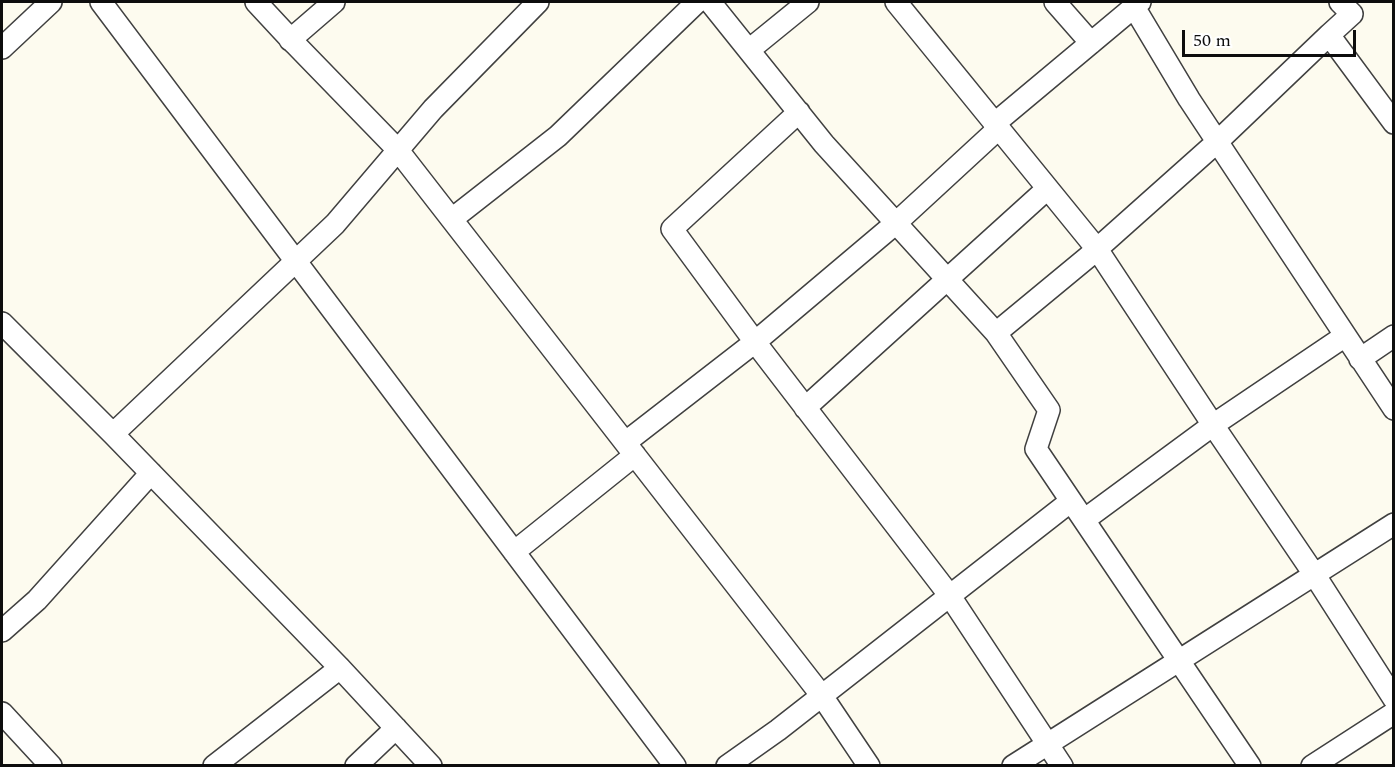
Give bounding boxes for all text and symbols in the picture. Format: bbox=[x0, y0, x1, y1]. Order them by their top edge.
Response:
scale bar bbox=[1185, 18, 1359, 56]
text: 50 m bbox=[1193, 27, 1231, 54]

